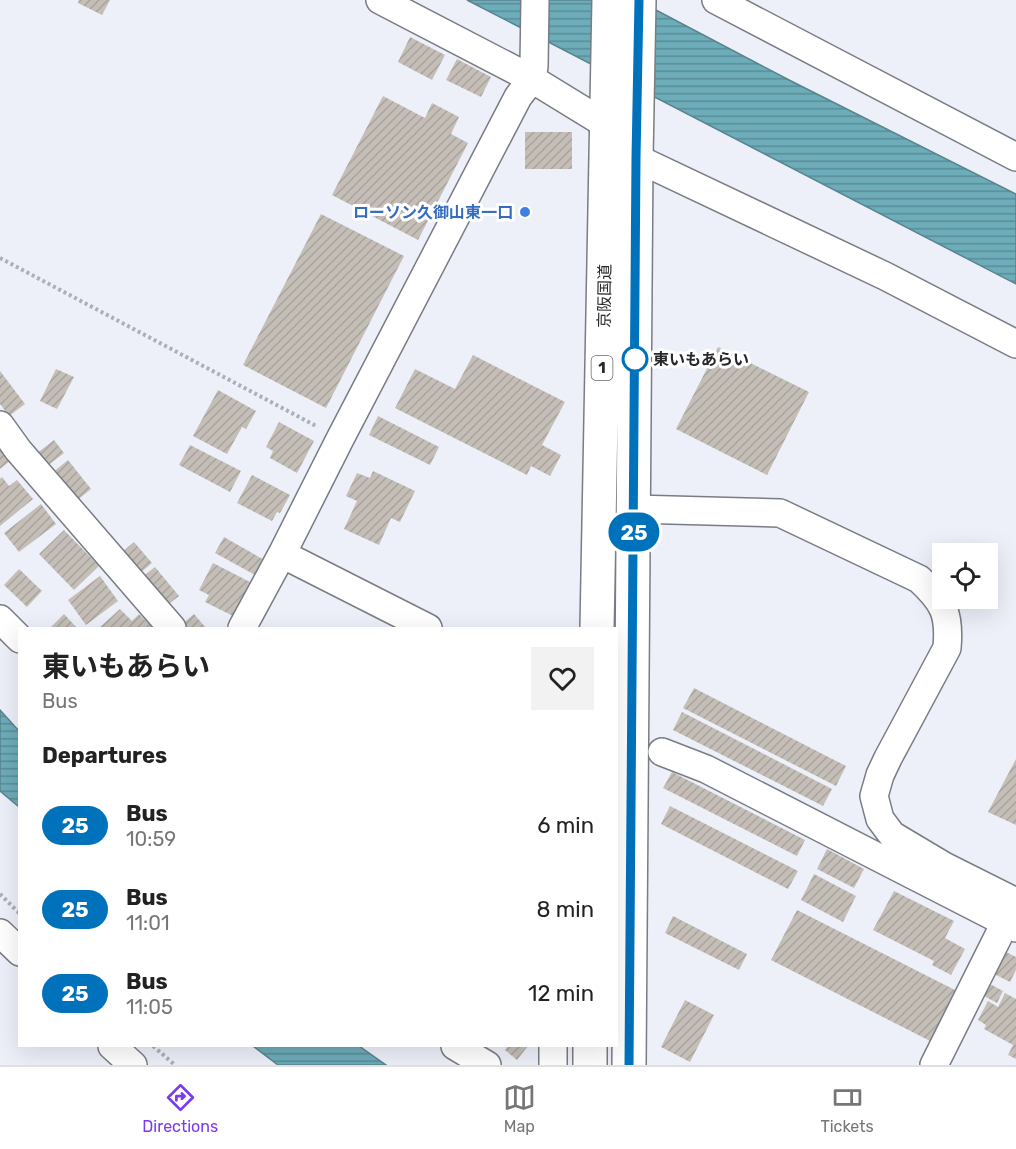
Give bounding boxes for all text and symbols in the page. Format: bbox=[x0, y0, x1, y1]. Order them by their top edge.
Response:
place label: ローソン久御山東一口 bbox=[353, 203, 513, 222]
marker: ローソン久御山東一口 bbox=[518, 205, 532, 219]
street label: 京阪国道 bbox=[594, 264, 615, 328]
marker: 東いもあらい bbox=[622, 346, 648, 372]
place label: 東いもあらい bbox=[653, 350, 749, 369]
road number: 1 bbox=[592, 356, 612, 380]
line badge: 25 bbox=[607, 512, 661, 552]
text: 25 bbox=[620, 520, 648, 545]
map controls bbox=[932, 543, 998, 609]
button: locate bbox=[932, 543, 998, 609]
button: heart bbox=[531, 647, 594, 710]
text: 東いもあらい bbox=[42, 650, 210, 683]
text: Bus bbox=[42, 689, 78, 713]
text: Departures bbox=[42, 742, 167, 769]
text: Bus bbox=[126, 800, 168, 827]
text: 6 min bbox=[537, 812, 594, 839]
text: 25 bbox=[61, 813, 89, 838]
text: 10:59 bbox=[126, 827, 176, 851]
text: Bus bbox=[126, 884, 168, 911]
text: 8 min bbox=[536, 896, 594, 923]
text: 25 bbox=[61, 897, 89, 922]
text: 11:01 bbox=[126, 911, 170, 935]
text: Bus bbox=[126, 968, 168, 995]
text: 12 min bbox=[528, 980, 594, 1007]
text: 25 bbox=[61, 981, 89, 1006]
text: 11:05 bbox=[126, 995, 173, 1019]
tab: Directions bbox=[142, 1081, 218, 1136]
tab: Map bbox=[503, 1081, 536, 1136]
tab: Tickets bbox=[821, 1081, 874, 1136]

